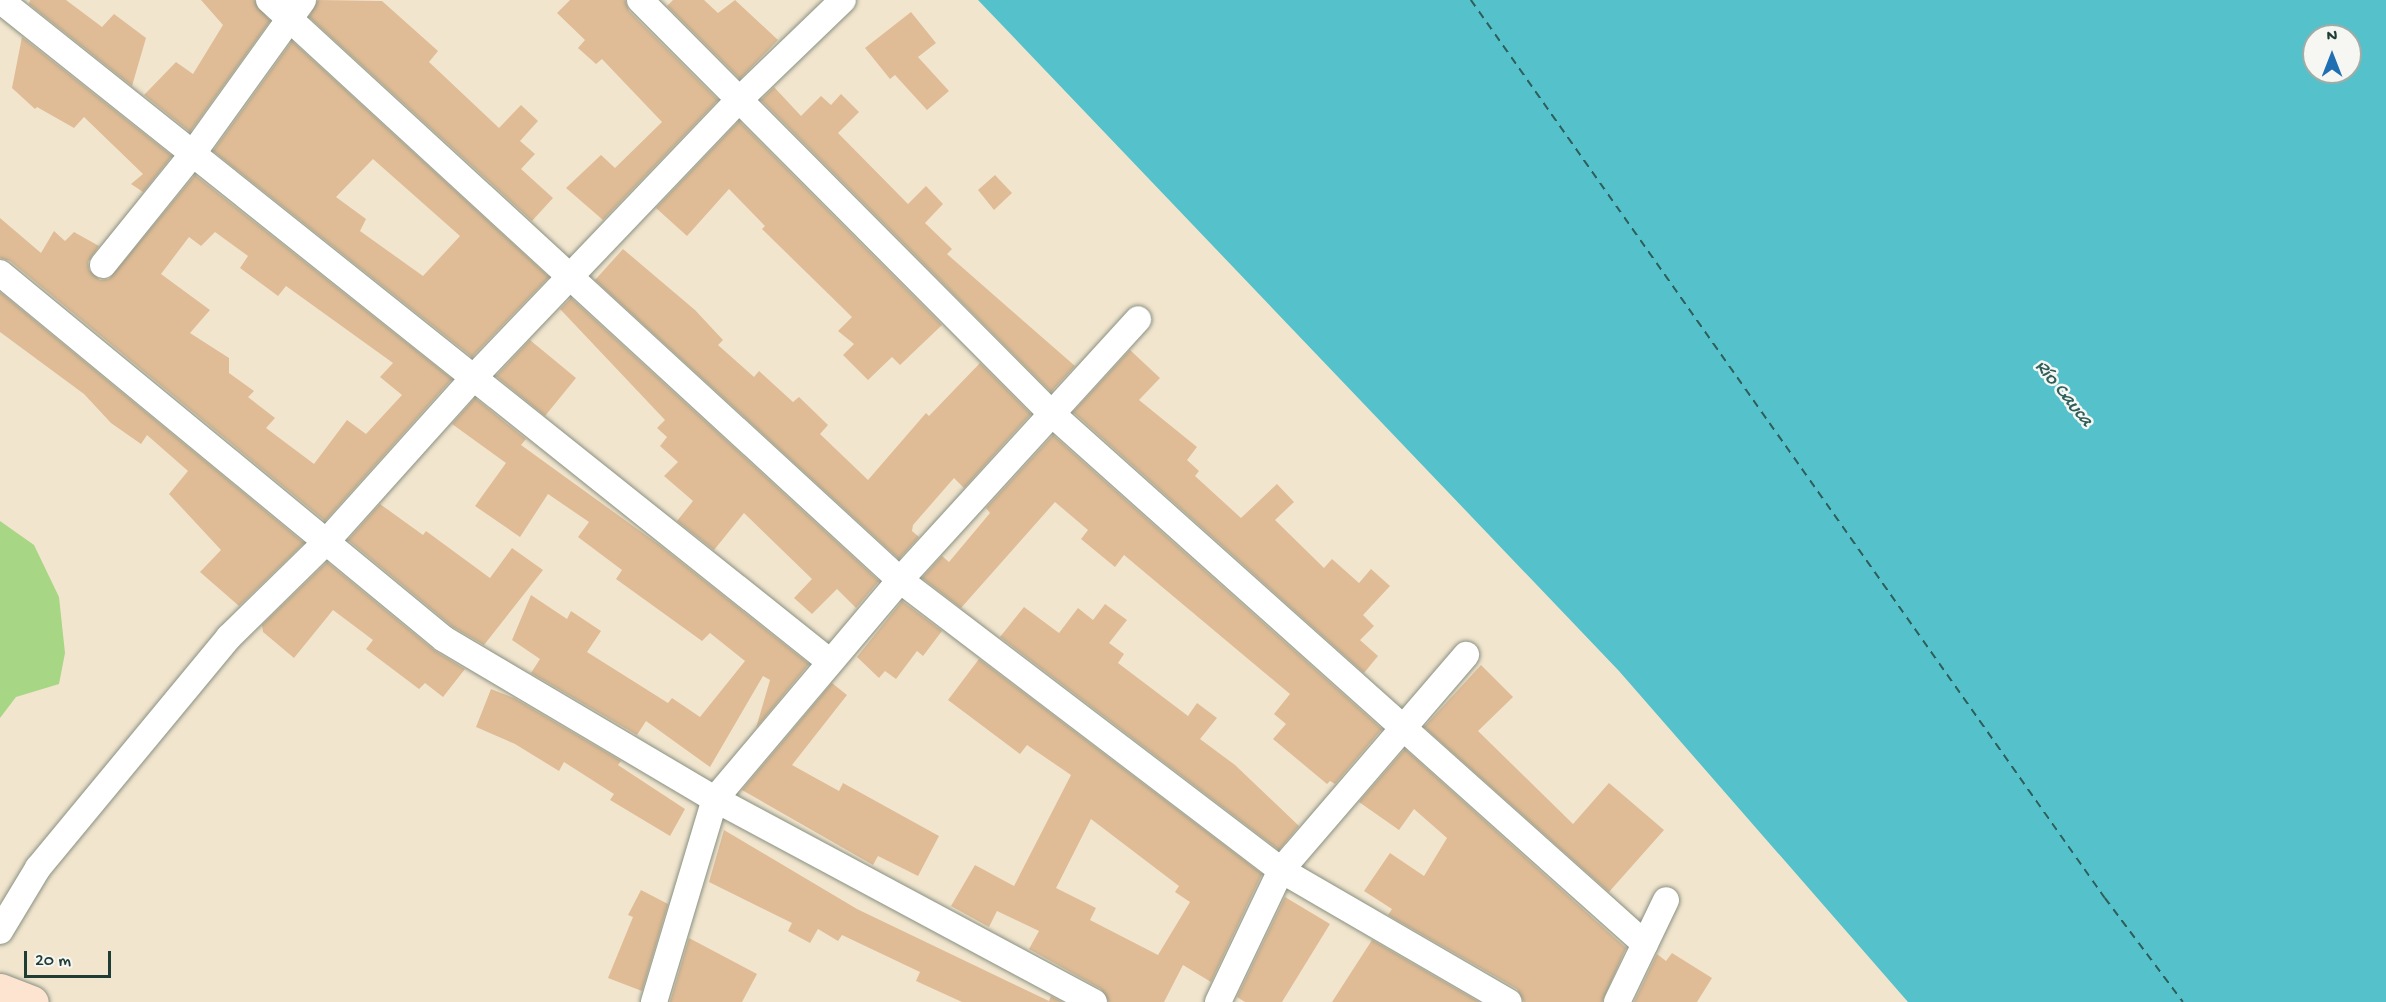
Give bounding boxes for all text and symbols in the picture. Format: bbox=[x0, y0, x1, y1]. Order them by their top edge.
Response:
north arrow bbox=[2302, 24, 2362, 84]
text: N bbox=[2327, 28, 2337, 47]
water label: Río Cauca bbox=[2029, 356, 2097, 432]
scale bar bbox=[27, 939, 114, 977]
text: 20 m bbox=[35, 951, 71, 972]

